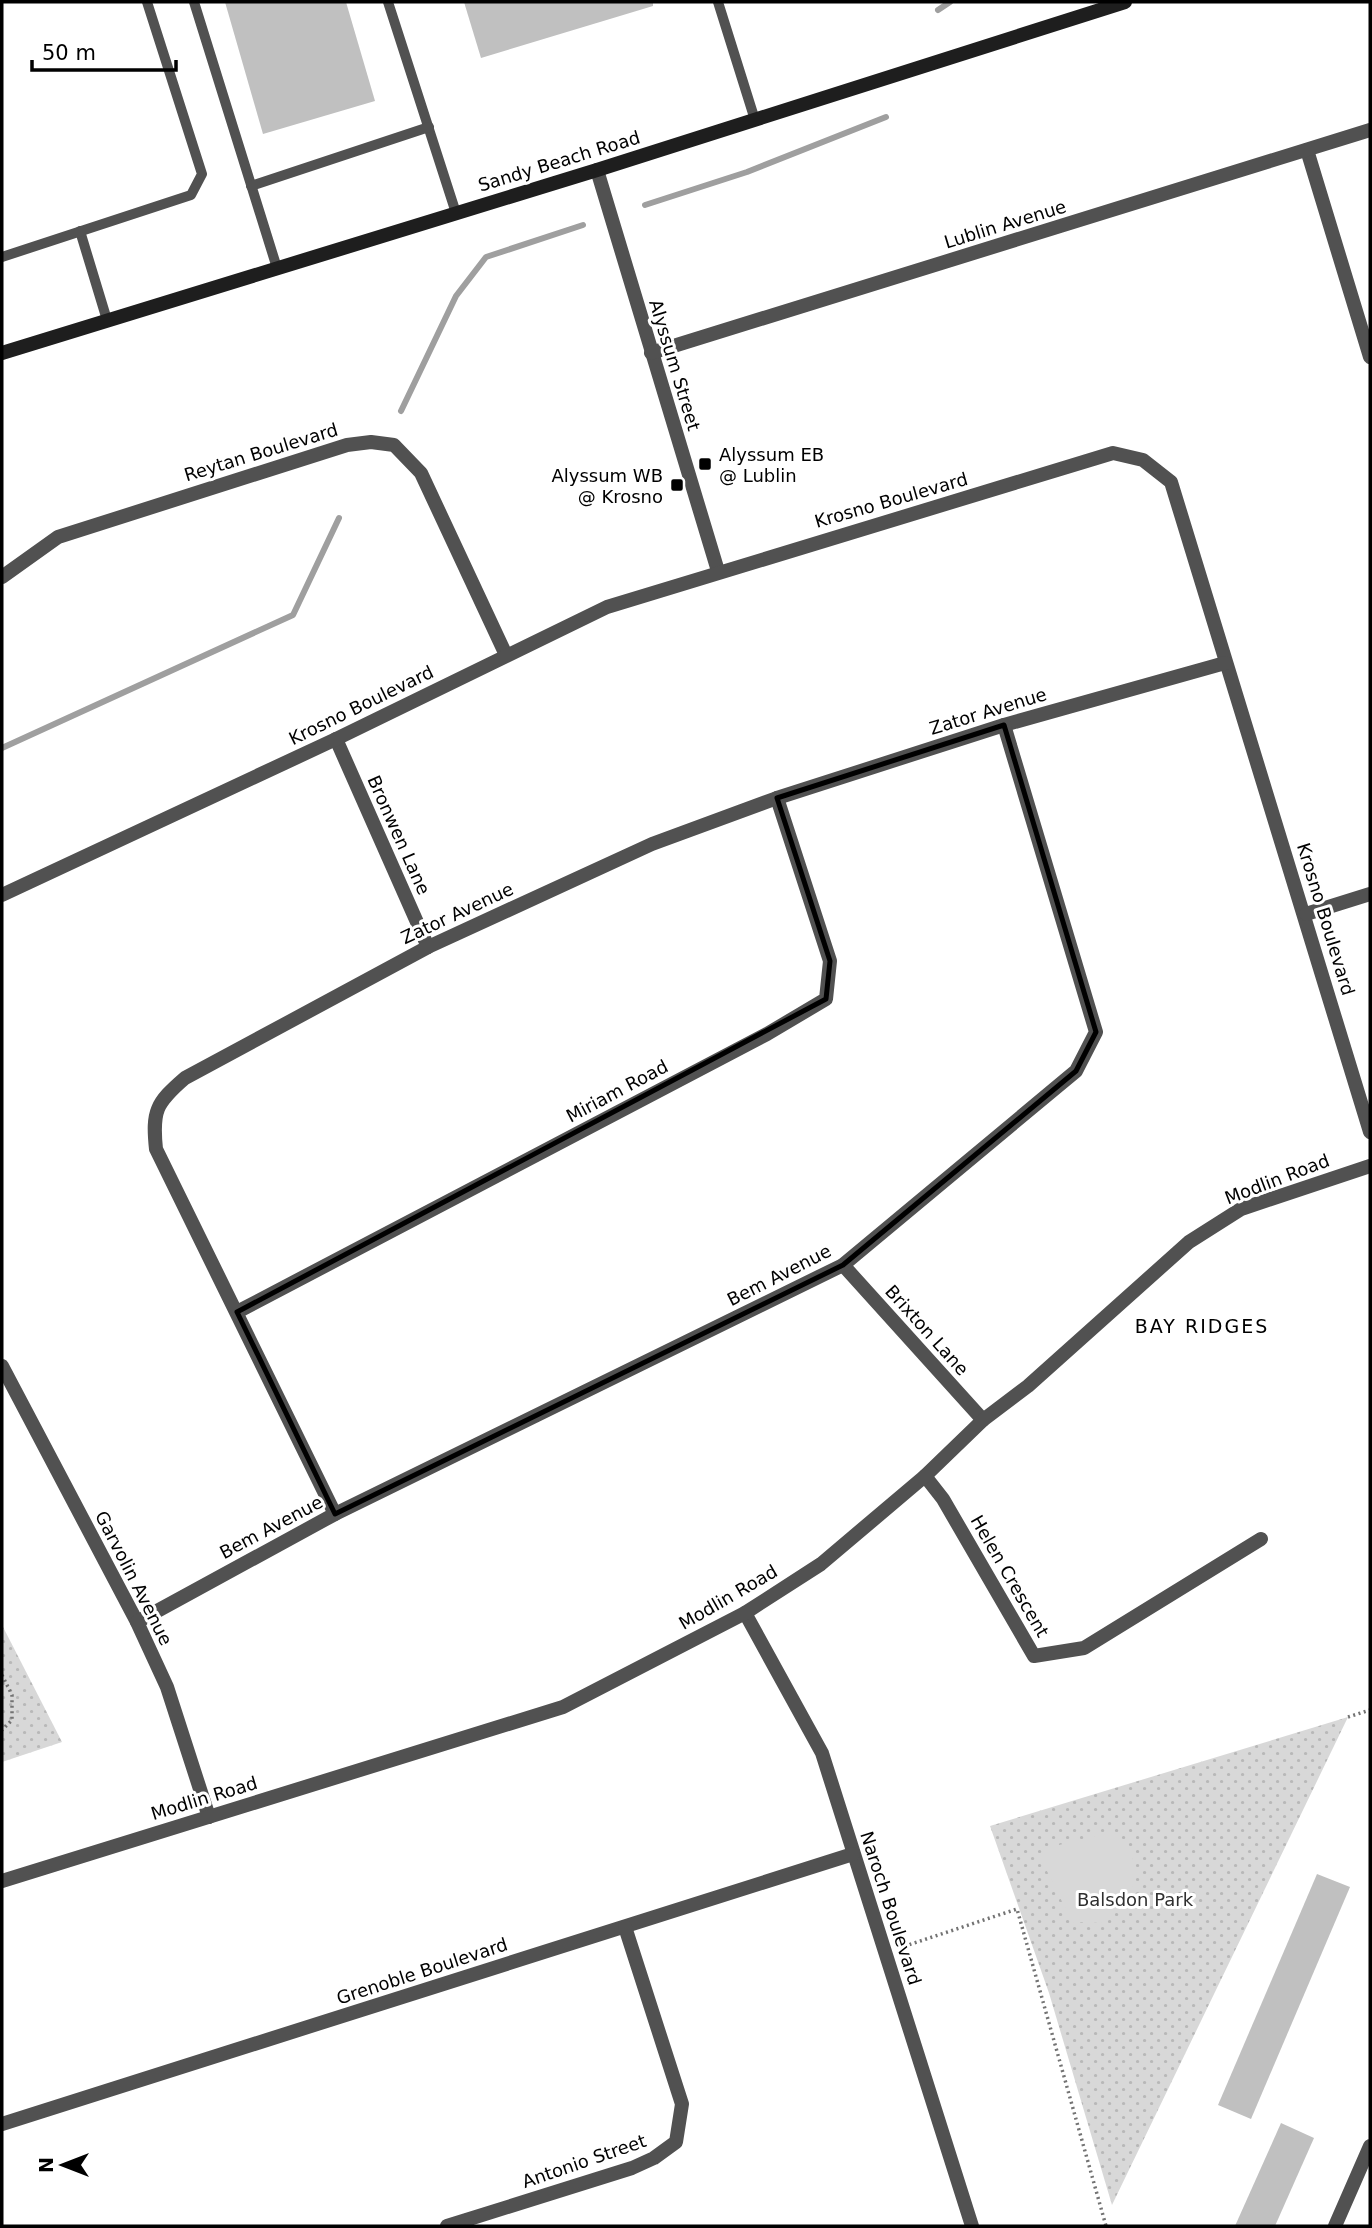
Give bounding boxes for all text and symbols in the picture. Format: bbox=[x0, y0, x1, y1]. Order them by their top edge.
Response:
scale bar bbox=[32, 28, 175, 72]
text: 50 m bbox=[42, 41, 96, 65]
street label: Sandy Beach Road bbox=[475, 126, 643, 196]
street label: Lublin Avenue bbox=[941, 195, 1069, 253]
street label: Alyssum Street bbox=[645, 297, 705, 433]
street label: Reytan Boulevard bbox=[182, 419, 340, 485]
place label: Alyssum EB @ Lublin bbox=[719, 444, 824, 486]
marker: Alyssum EB @ Lublin bbox=[697, 456, 713, 472]
place label: Alyssum WB @ Krosno bbox=[551, 465, 663, 507]
street label: Krosno Boulevard bbox=[812, 468, 970, 532]
marker: Alyssum WB @ Krosno bbox=[669, 477, 685, 493]
street label: Krosno Boulevard bbox=[285, 661, 437, 749]
street label: Zator Avenue bbox=[927, 683, 1049, 739]
street label: Bronwen Lane bbox=[363, 772, 435, 898]
street label: Krosno Boulevard bbox=[1293, 840, 1359, 998]
street label: Zator Avenue bbox=[398, 878, 516, 948]
street label: Miriam Road bbox=[562, 1055, 672, 1127]
street label: Modlin Road bbox=[1222, 1149, 1332, 1209]
street label: Bem Avenue bbox=[724, 1240, 834, 1310]
street label: Brixton Lane bbox=[881, 1281, 973, 1379]
district label: BAY RIDGES bbox=[1135, 1315, 1269, 1337]
street label: Bem Avenue bbox=[216, 1491, 326, 1563]
street label: Garvolin Avenue bbox=[91, 1507, 177, 1649]
street label: Helen Crescent bbox=[967, 1511, 1053, 1641]
street label: Modlin Road bbox=[675, 1560, 781, 1634]
street label: Modlin Road bbox=[148, 1772, 260, 1824]
street label: Naroch Boulevard bbox=[856, 1828, 926, 1988]
park label: Balsdon Park bbox=[1077, 1889, 1194, 1910]
street label: Grenoble Boulevard bbox=[334, 1933, 510, 2009]
north arrow bbox=[28, 2130, 98, 2200]
street label: Antonio Street bbox=[519, 2130, 649, 2192]
text: N bbox=[35, 2157, 57, 2173]

